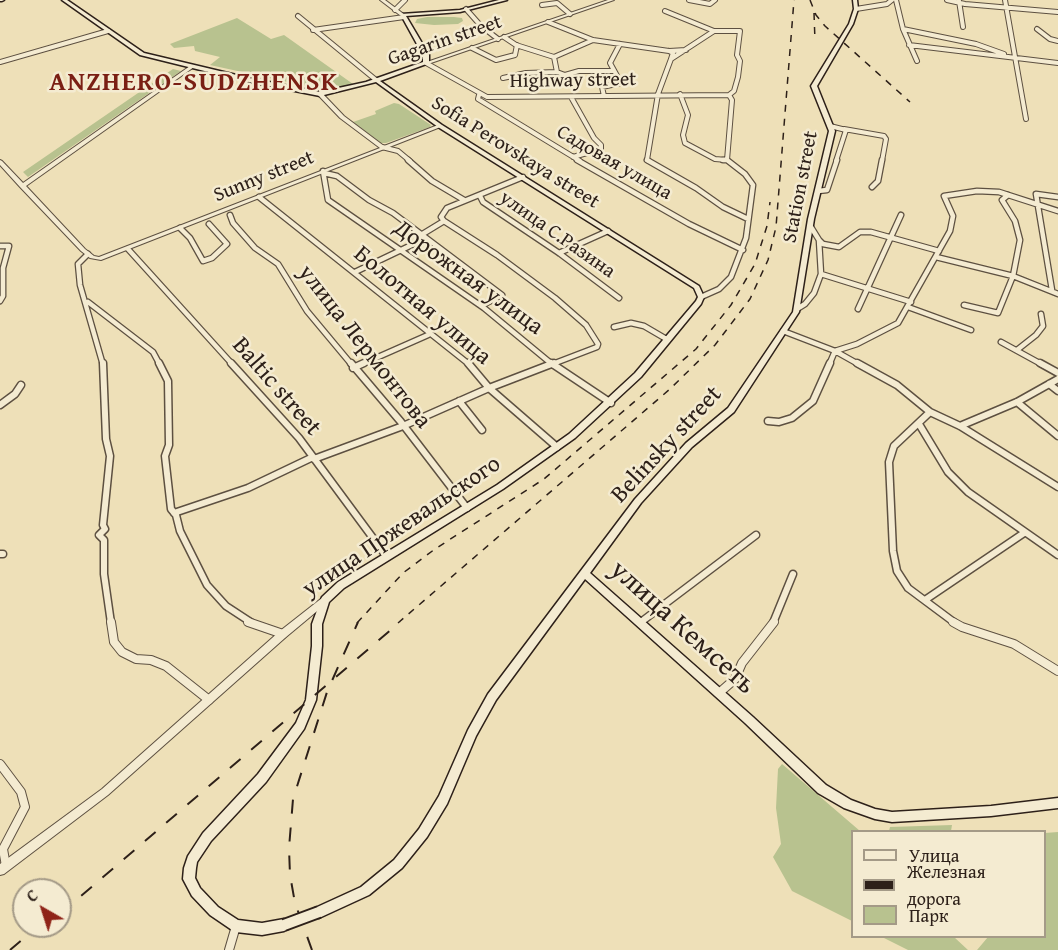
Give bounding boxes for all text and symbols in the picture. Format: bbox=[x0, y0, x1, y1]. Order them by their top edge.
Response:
street label: Gagarin street bbox=[385, 10, 505, 72]
district label: ANZHERO-SUDZHENSK bbox=[49, 67, 339, 99]
street label: Highway street bbox=[510, 68, 636, 94]
street label: Sofia Perovskaya street bbox=[427, 92, 603, 214]
street label: Садовая улица bbox=[552, 120, 676, 206]
street label: Station street bbox=[778, 129, 824, 245]
street label: Sunny street bbox=[210, 146, 318, 208]
street label: улица С.Разина bbox=[494, 186, 620, 284]
street label: Дорожная улица bbox=[388, 214, 548, 342]
street label: Болотная улица bbox=[347, 240, 497, 372]
street label: улица Лермонтова bbox=[291, 259, 437, 435]
street label: Baltic street bbox=[225, 332, 327, 442]
street label: Belinsky street bbox=[606, 381, 728, 509]
street label: улица Пржевальского bbox=[297, 450, 507, 604]
street label: улица Кемсеть bbox=[602, 554, 762, 702]
legend bbox=[851, 830, 1046, 938]
text: Улица bbox=[909, 842, 959, 869]
text: Железная дорога bbox=[907, 858, 986, 912]
north arrow bbox=[12, 878, 72, 938]
text: С bbox=[21, 883, 43, 908]
text: Парк bbox=[909, 902, 948, 929]

